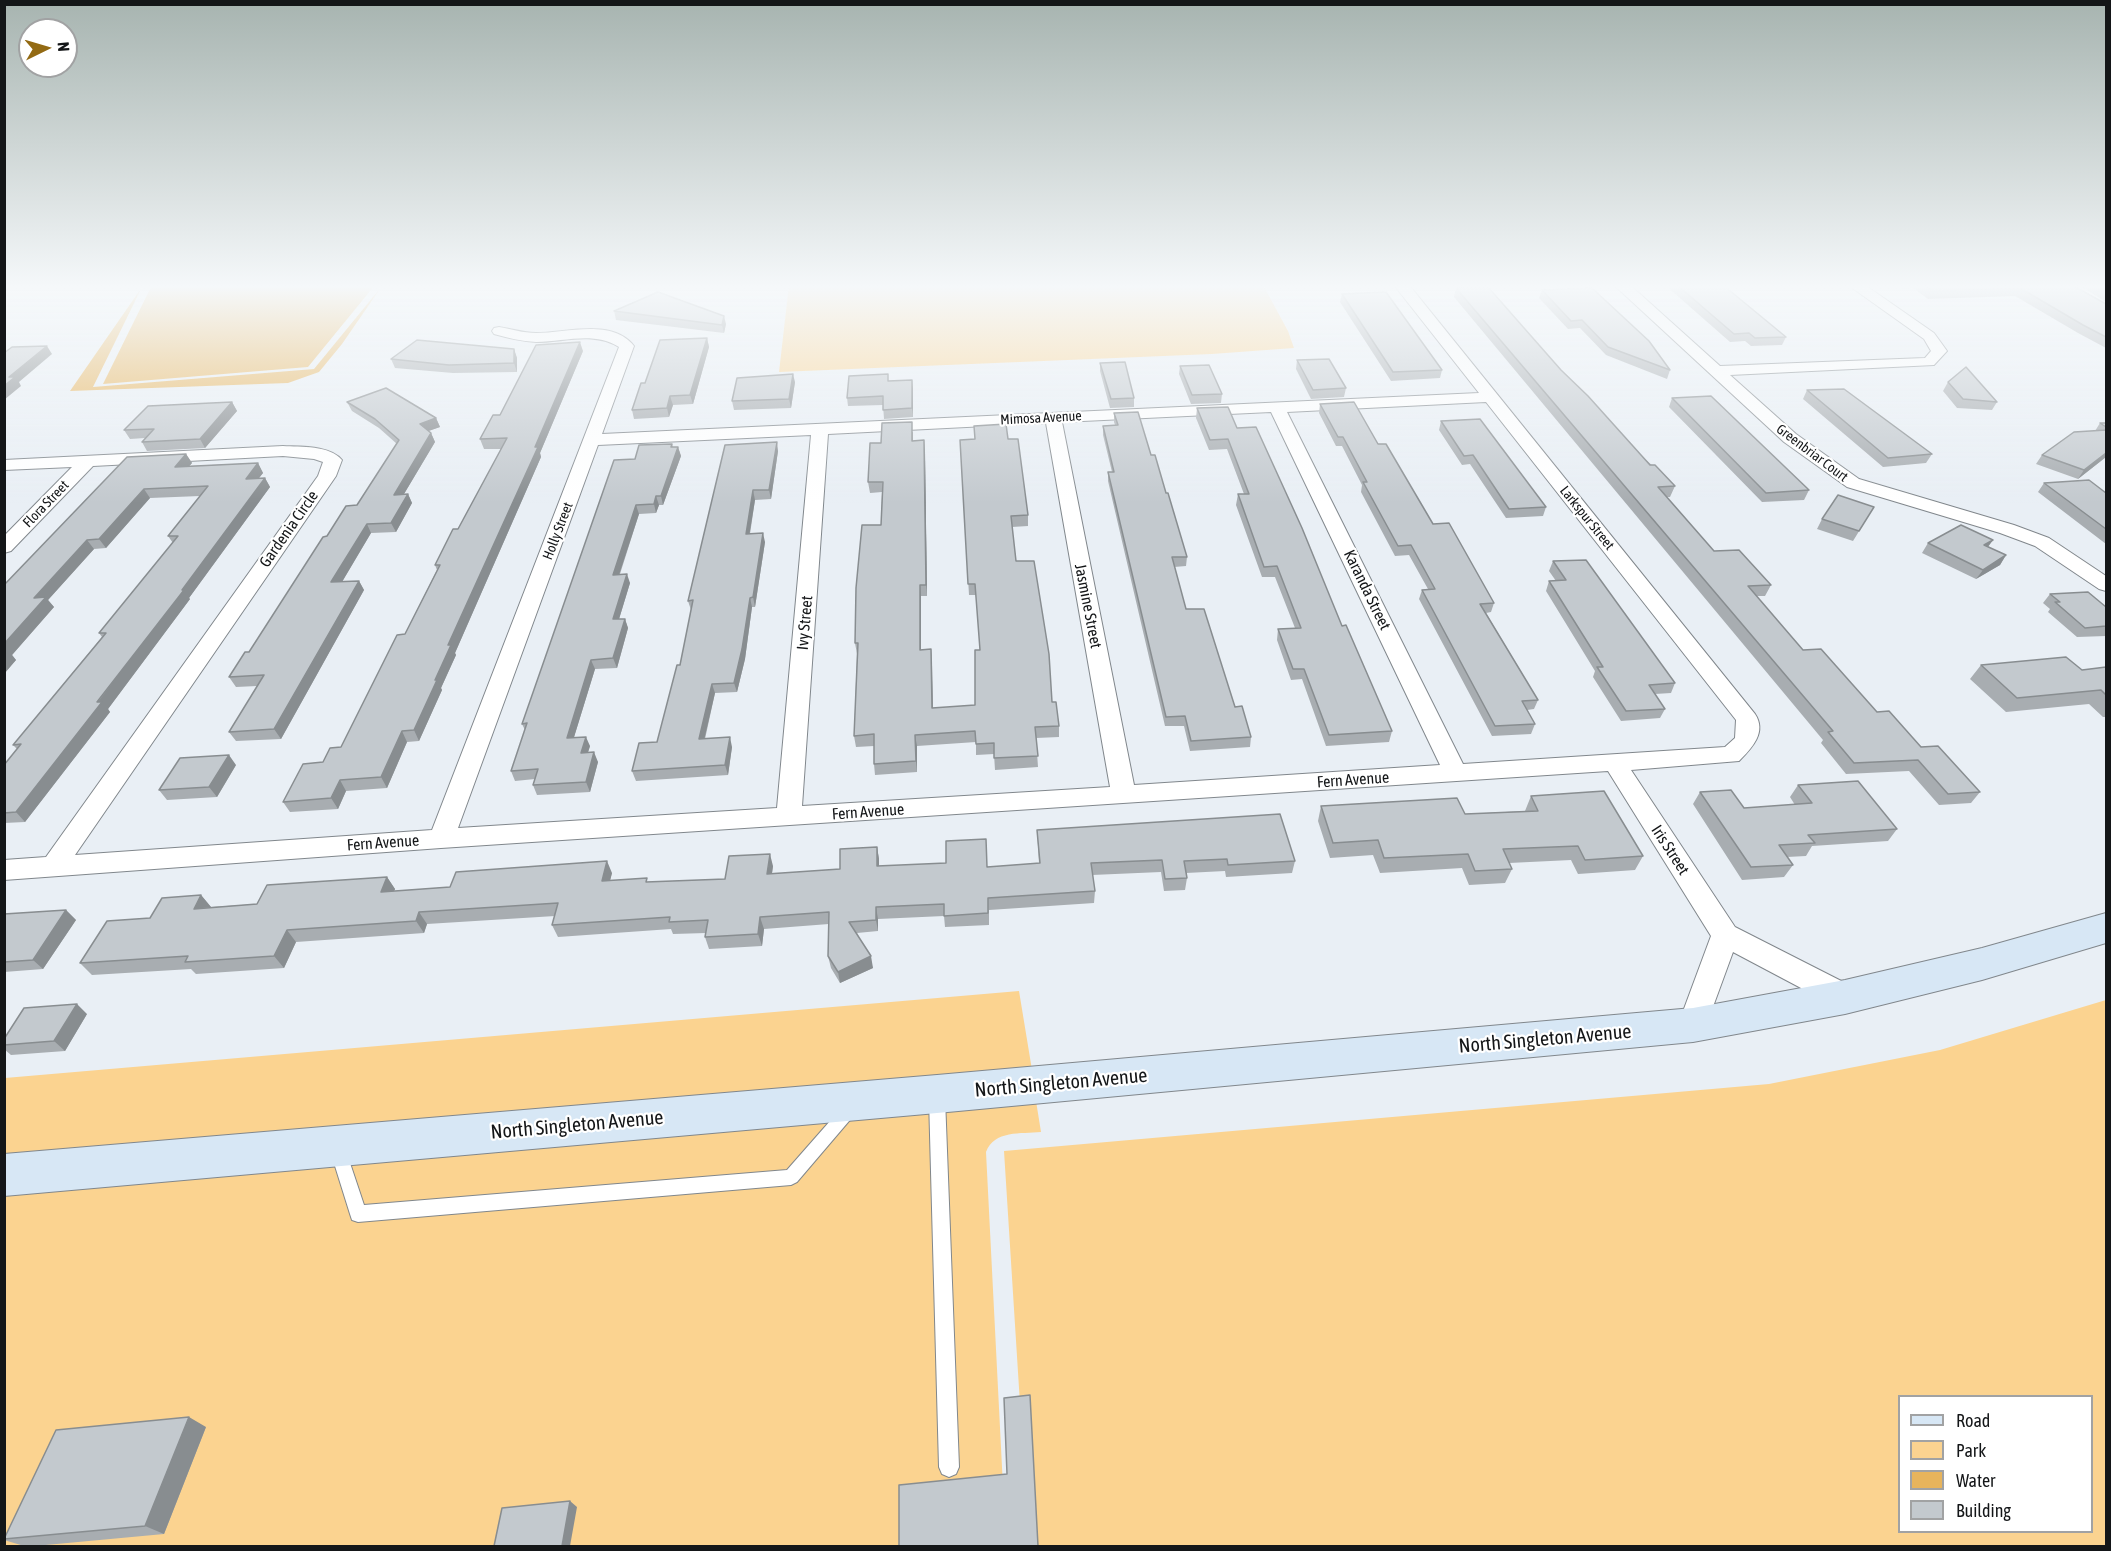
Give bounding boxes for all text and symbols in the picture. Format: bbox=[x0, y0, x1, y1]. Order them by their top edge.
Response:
north arrow bbox=[18, 18, 78, 78]
text: N bbox=[55, 41, 73, 52]
street label: Mimosa Avenue bbox=[1000, 407, 1082, 429]
street label: Greenbriar Court bbox=[1773, 421, 1851, 485]
street label: Flora Street bbox=[20, 477, 72, 531]
street label: Larkspur Street bbox=[1556, 483, 1618, 553]
street label: Gardenia Circle bbox=[255, 487, 323, 571]
street label: Holly Street bbox=[539, 500, 577, 562]
street label: Karanda Street bbox=[1339, 547, 1395, 633]
street label: Jasmine Street bbox=[1070, 562, 1106, 650]
street label: Ivy Street bbox=[793, 595, 817, 651]
street label: Fern Avenue bbox=[1316, 768, 1390, 792]
street label: Fern Avenue bbox=[831, 800, 905, 824]
street label: Iris Street bbox=[1647, 822, 1693, 878]
street label: Fern Avenue bbox=[346, 831, 420, 855]
street label: North Singleton Avenue bbox=[1458, 1019, 1632, 1059]
street label: North Singleton Avenue bbox=[974, 1063, 1148, 1103]
street label: North Singleton Avenue bbox=[490, 1105, 664, 1145]
legend bbox=[1898, 1395, 2093, 1533]
text: Road bbox=[1956, 1410, 1990, 1431]
text: Park bbox=[1956, 1440, 1986, 1461]
text: Water bbox=[1956, 1470, 1995, 1491]
text: Building bbox=[1956, 1500, 2011, 1521]

